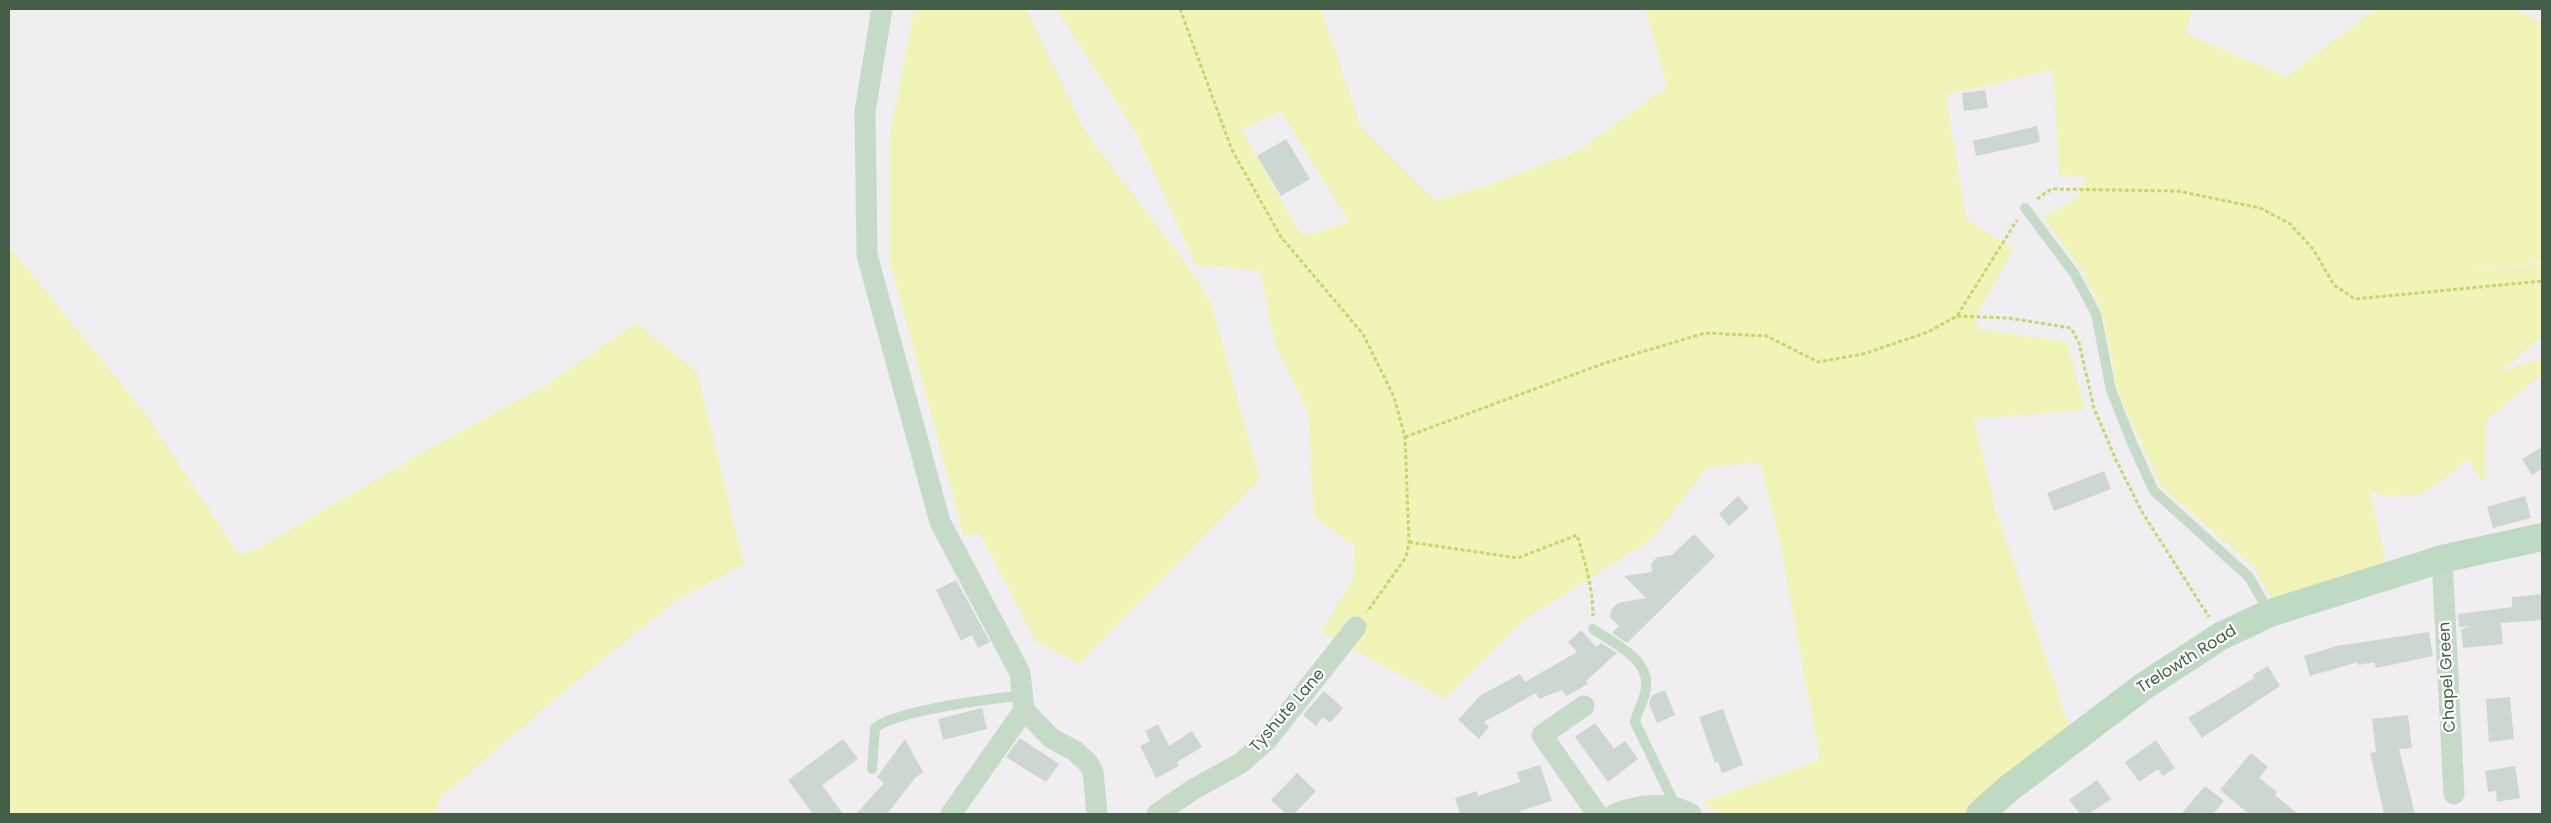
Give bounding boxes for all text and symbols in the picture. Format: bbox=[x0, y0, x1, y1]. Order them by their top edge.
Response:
street label: Chapel Green bbox=[2436, 621, 2460, 733]
street label: Trelowth Road bbox=[2134, 622, 2240, 698]
street label: Tyshute Lane bbox=[1247, 665, 1329, 757]

